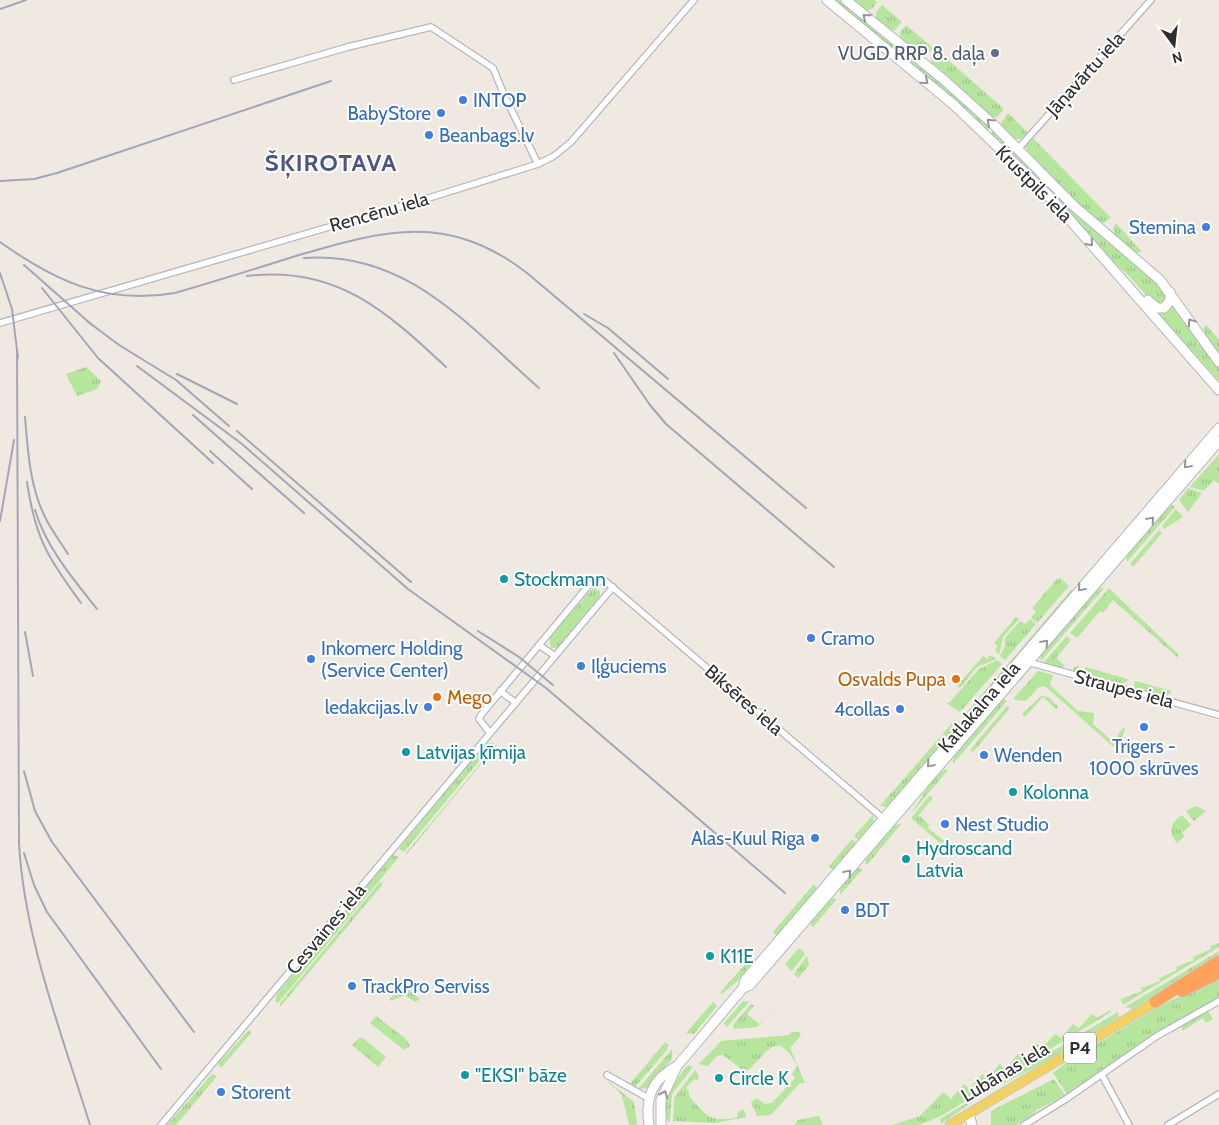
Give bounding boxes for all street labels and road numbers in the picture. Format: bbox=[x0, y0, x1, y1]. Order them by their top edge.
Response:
street label: Jāņavārtu iela bbox=[1040, 27, 1130, 122]
street label: Krustpils iela bbox=[991, 141, 1077, 227]
street label: Rencēnu iela bbox=[327, 187, 431, 237]
street label: Katlakalna iela bbox=[933, 657, 1025, 757]
street label: Biksēres iela bbox=[700, 660, 788, 740]
street label: Straupes iela bbox=[1072, 665, 1176, 713]
street label: Cesvaines iela bbox=[281, 879, 371, 979]
road number: P4 bbox=[1064, 1032, 1096, 1064]
street label: Lubānas iela bbox=[957, 1037, 1053, 1107]

